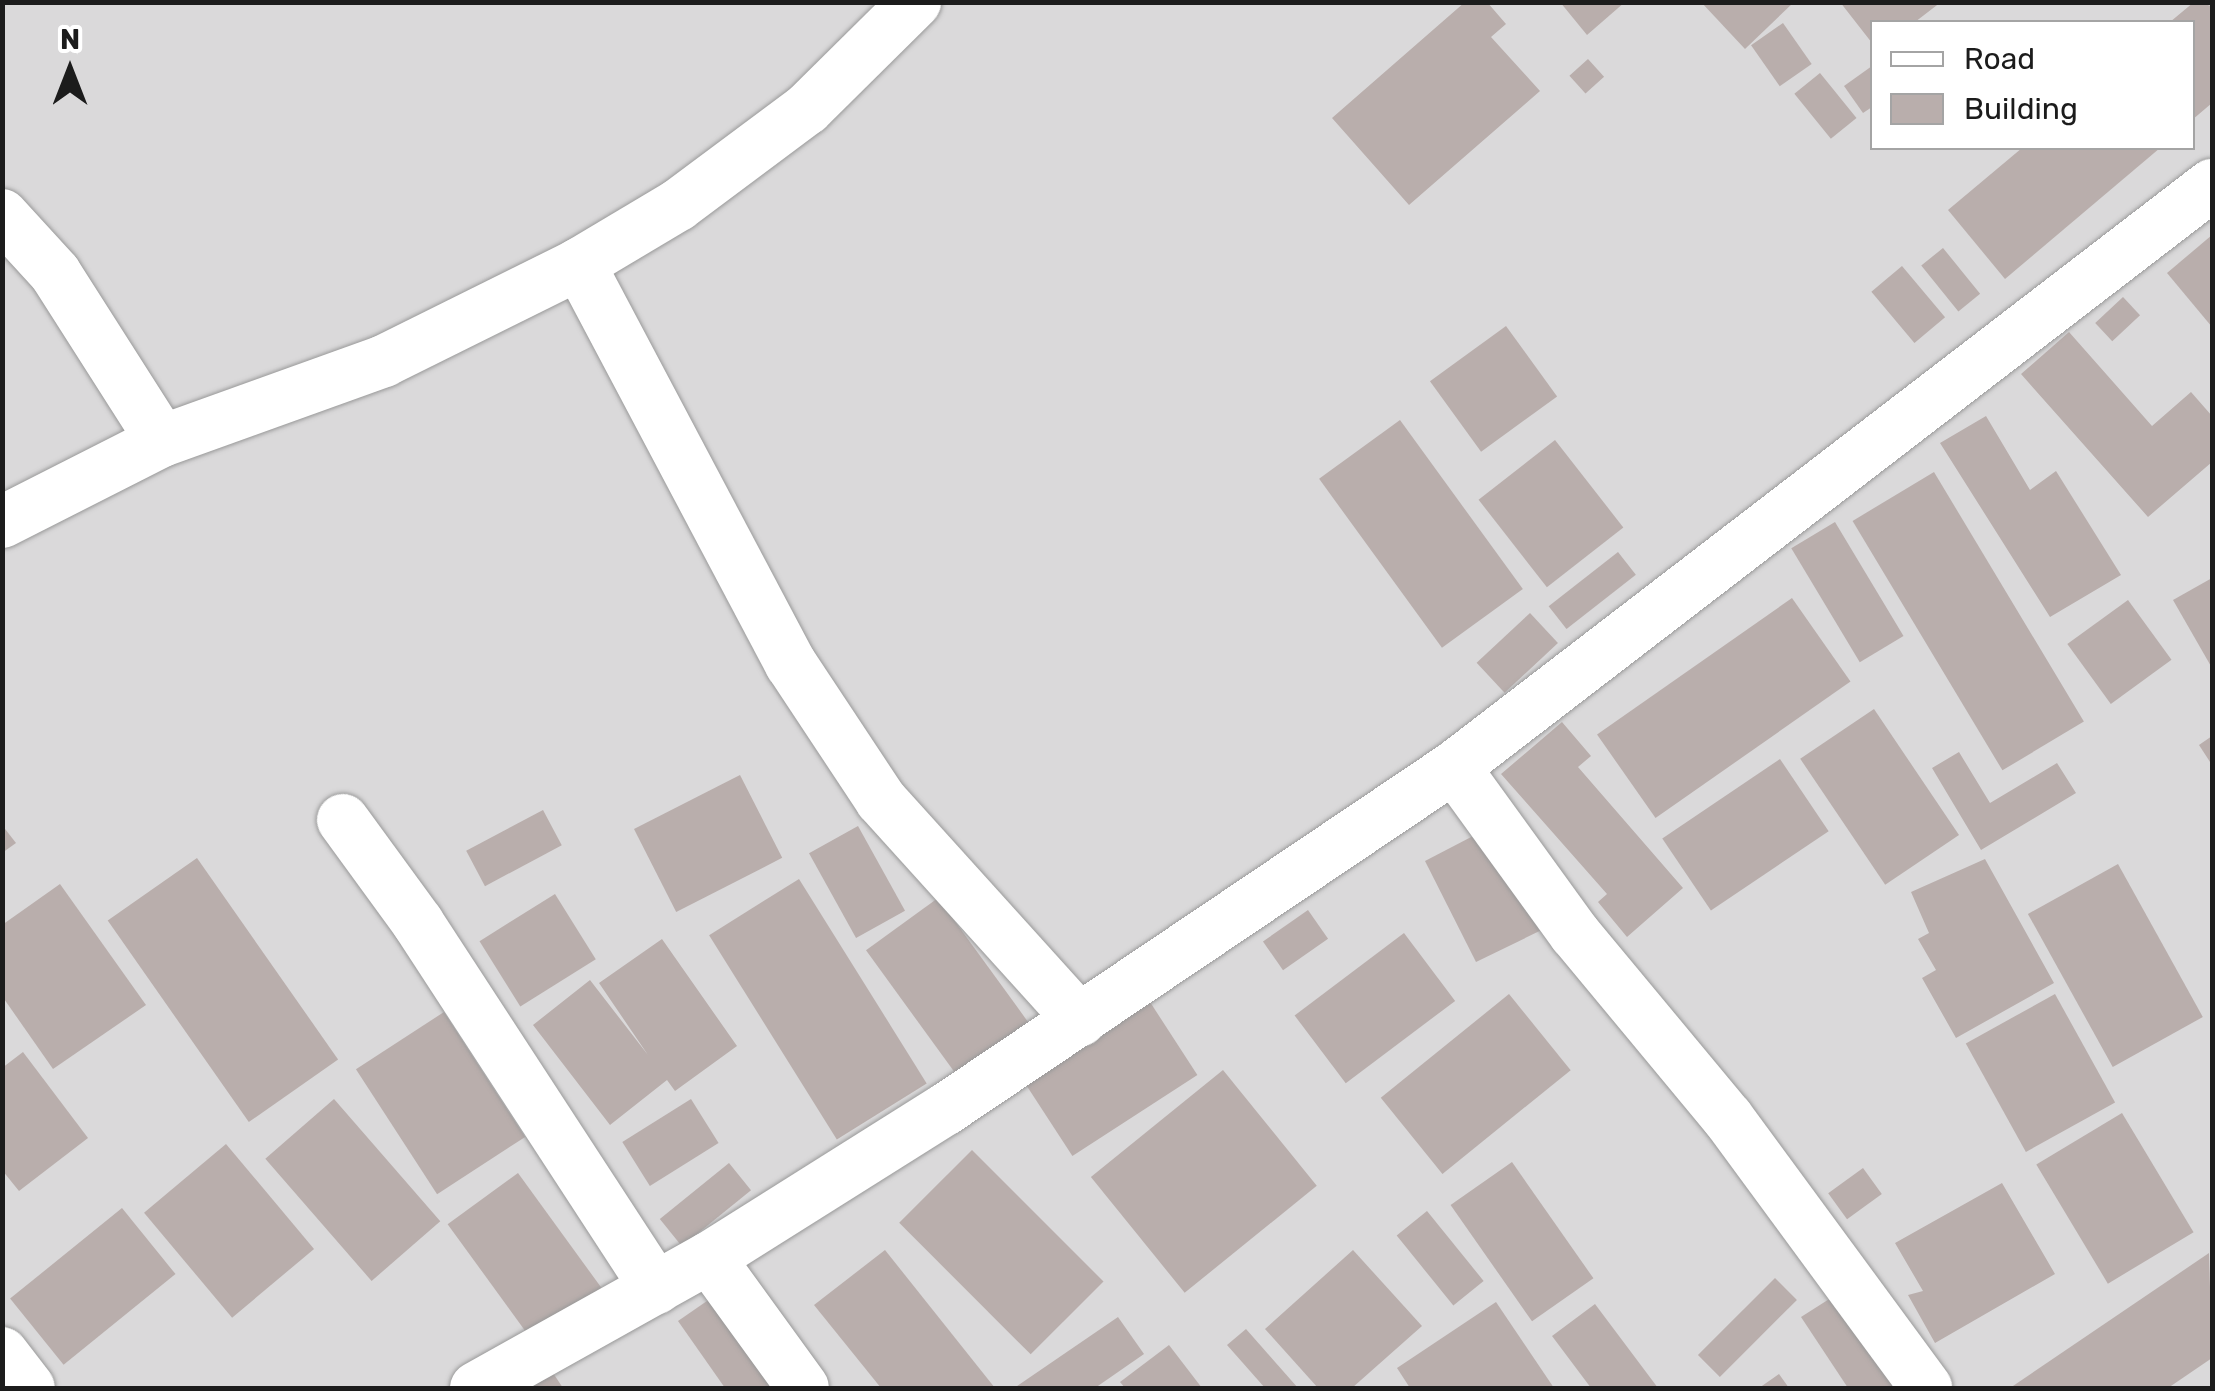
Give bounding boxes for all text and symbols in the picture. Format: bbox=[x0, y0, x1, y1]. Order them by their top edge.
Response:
north arrow bbox=[20, 20, 120, 120]
legend bbox=[1870, 20, 2195, 150]
text: N bbox=[60, 23, 80, 56]
text: Road bbox=[1964, 41, 2035, 77]
text: Building bbox=[1964, 91, 2078, 127]

